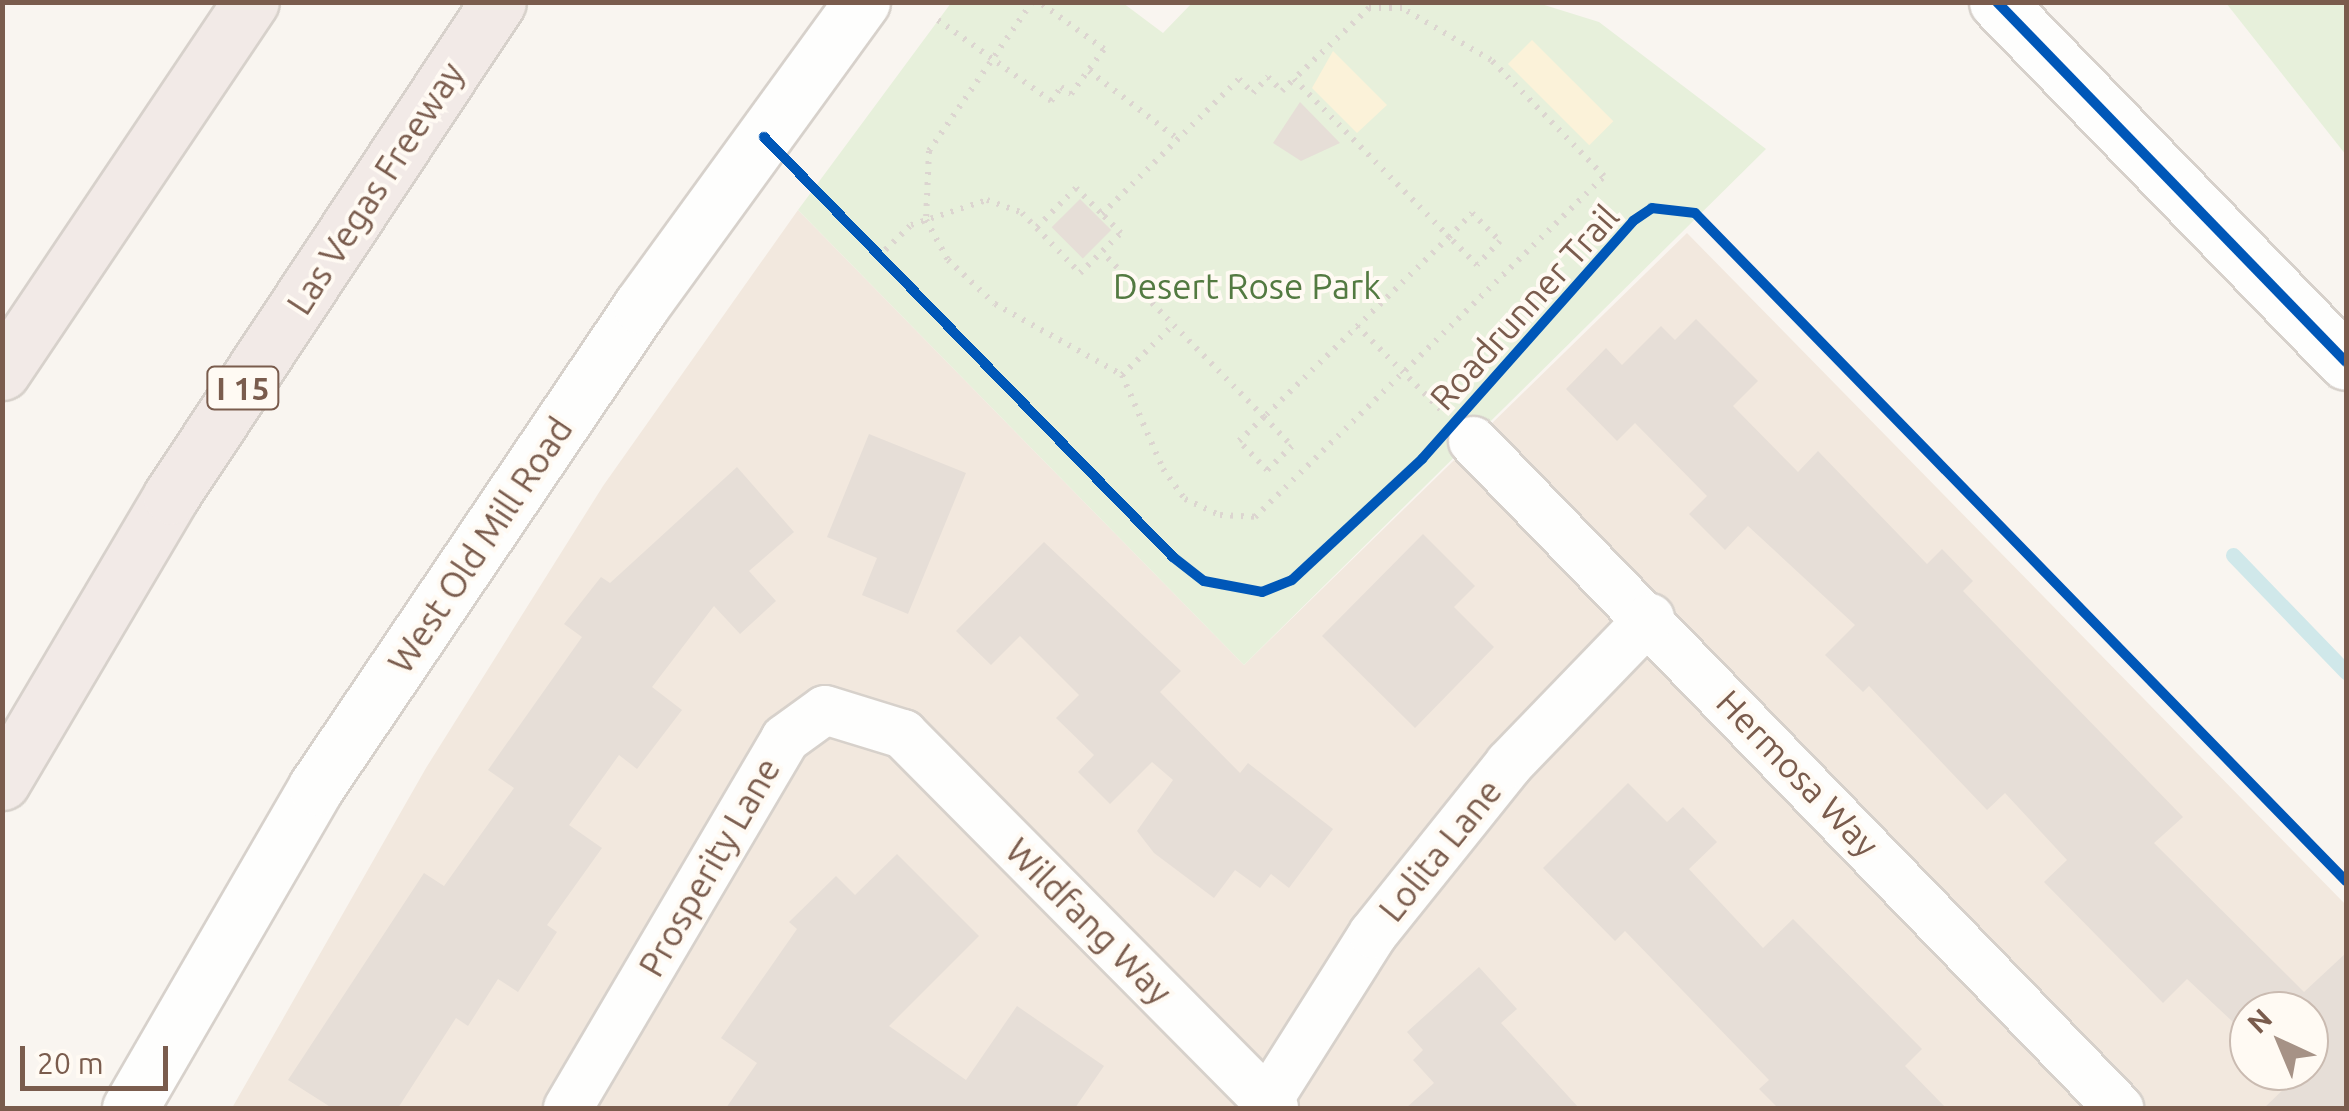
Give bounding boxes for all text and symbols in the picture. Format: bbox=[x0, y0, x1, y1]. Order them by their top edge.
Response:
street label: Las Vegas Freeway bbox=[278, 54, 472, 322]
street label: Roadrunner Trail bbox=[1421, 196, 1627, 418]
park label: Desert Rose Park bbox=[1113, 265, 1381, 307]
road number: I 15 bbox=[206, 361, 280, 415]
street label: West Old Mill Road bbox=[379, 409, 581, 681]
street label: Hermosa Way bbox=[1708, 681, 1888, 865]
street label: Prosperity Lane bbox=[630, 750, 788, 984]
street label: Lolita Lane bbox=[1370, 770, 1510, 930]
street label: Wildfang Way bbox=[997, 829, 1181, 1013]
north arrow bbox=[2229, 991, 2329, 1091]
text: N bbox=[2241, 1002, 2277, 1039]
scale bar bbox=[25, 1026, 172, 1088]
text: 20 m bbox=[37, 1046, 104, 1080]

